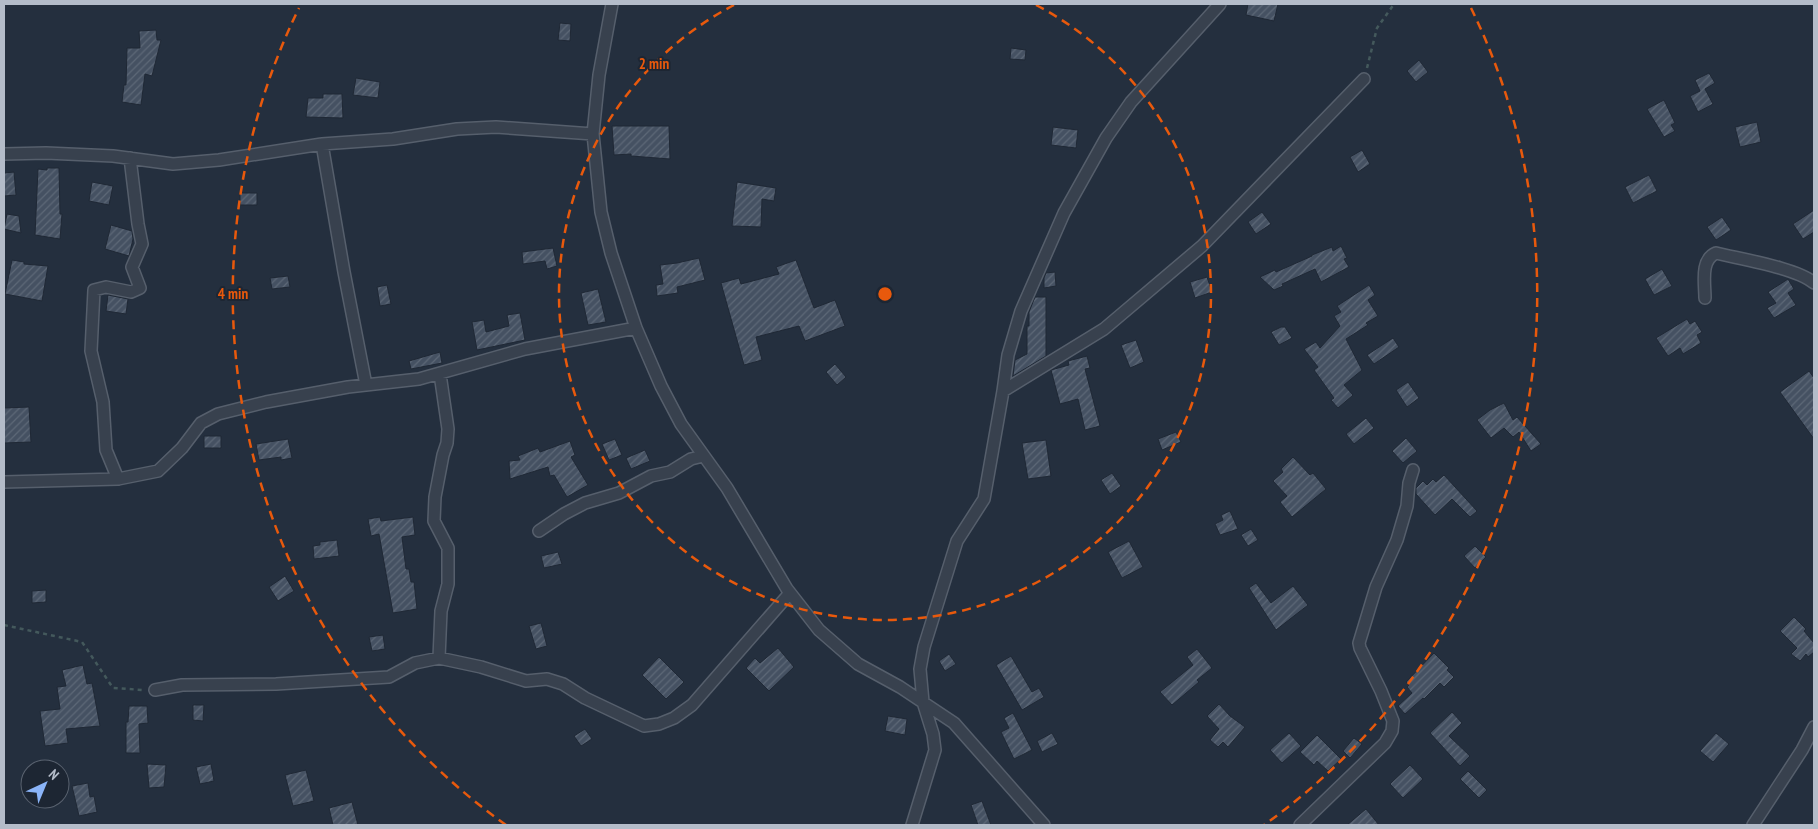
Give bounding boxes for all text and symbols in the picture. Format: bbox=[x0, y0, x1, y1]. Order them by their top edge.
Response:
text: 2 min bbox=[639, 54, 669, 73]
text: 4 min bbox=[218, 284, 248, 303]
centre of rings bbox=[876, 285, 894, 303]
north arrow bbox=[20, 759, 70, 809]
text: N bbox=[45, 766, 63, 784]

